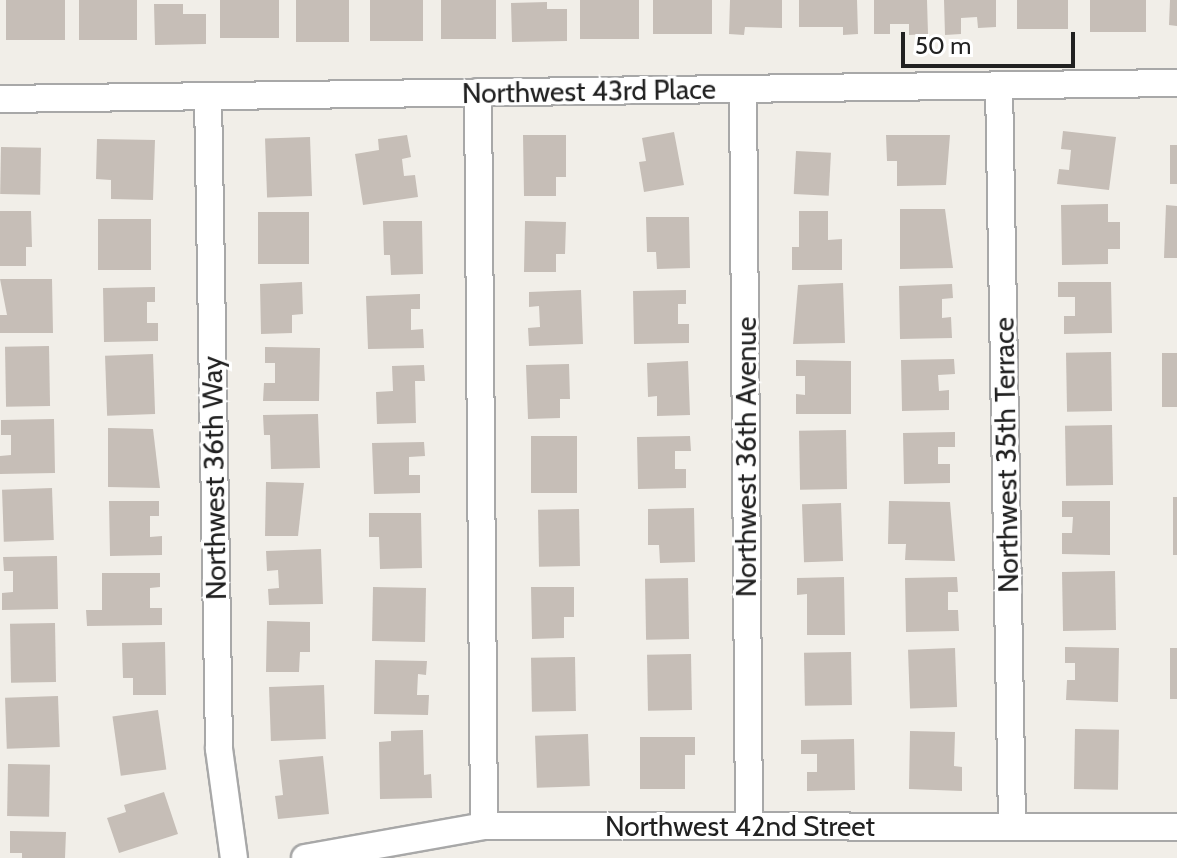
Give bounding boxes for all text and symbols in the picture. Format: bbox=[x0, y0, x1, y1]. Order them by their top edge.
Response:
scale bar bbox=[905, 16, 1079, 66]
text: 50 m bbox=[915, 31, 971, 60]
street label: Northwest 43rd Place bbox=[462, 72, 716, 110]
street label: Northwest 36th Avenue bbox=[729, 317, 763, 597]
street label: Northwest 35th Terrace bbox=[987, 317, 1025, 593]
street label: Northwest 36th Way bbox=[195, 356, 233, 600]
street label: Northwest 42nd Street bbox=[605, 809, 875, 843]

